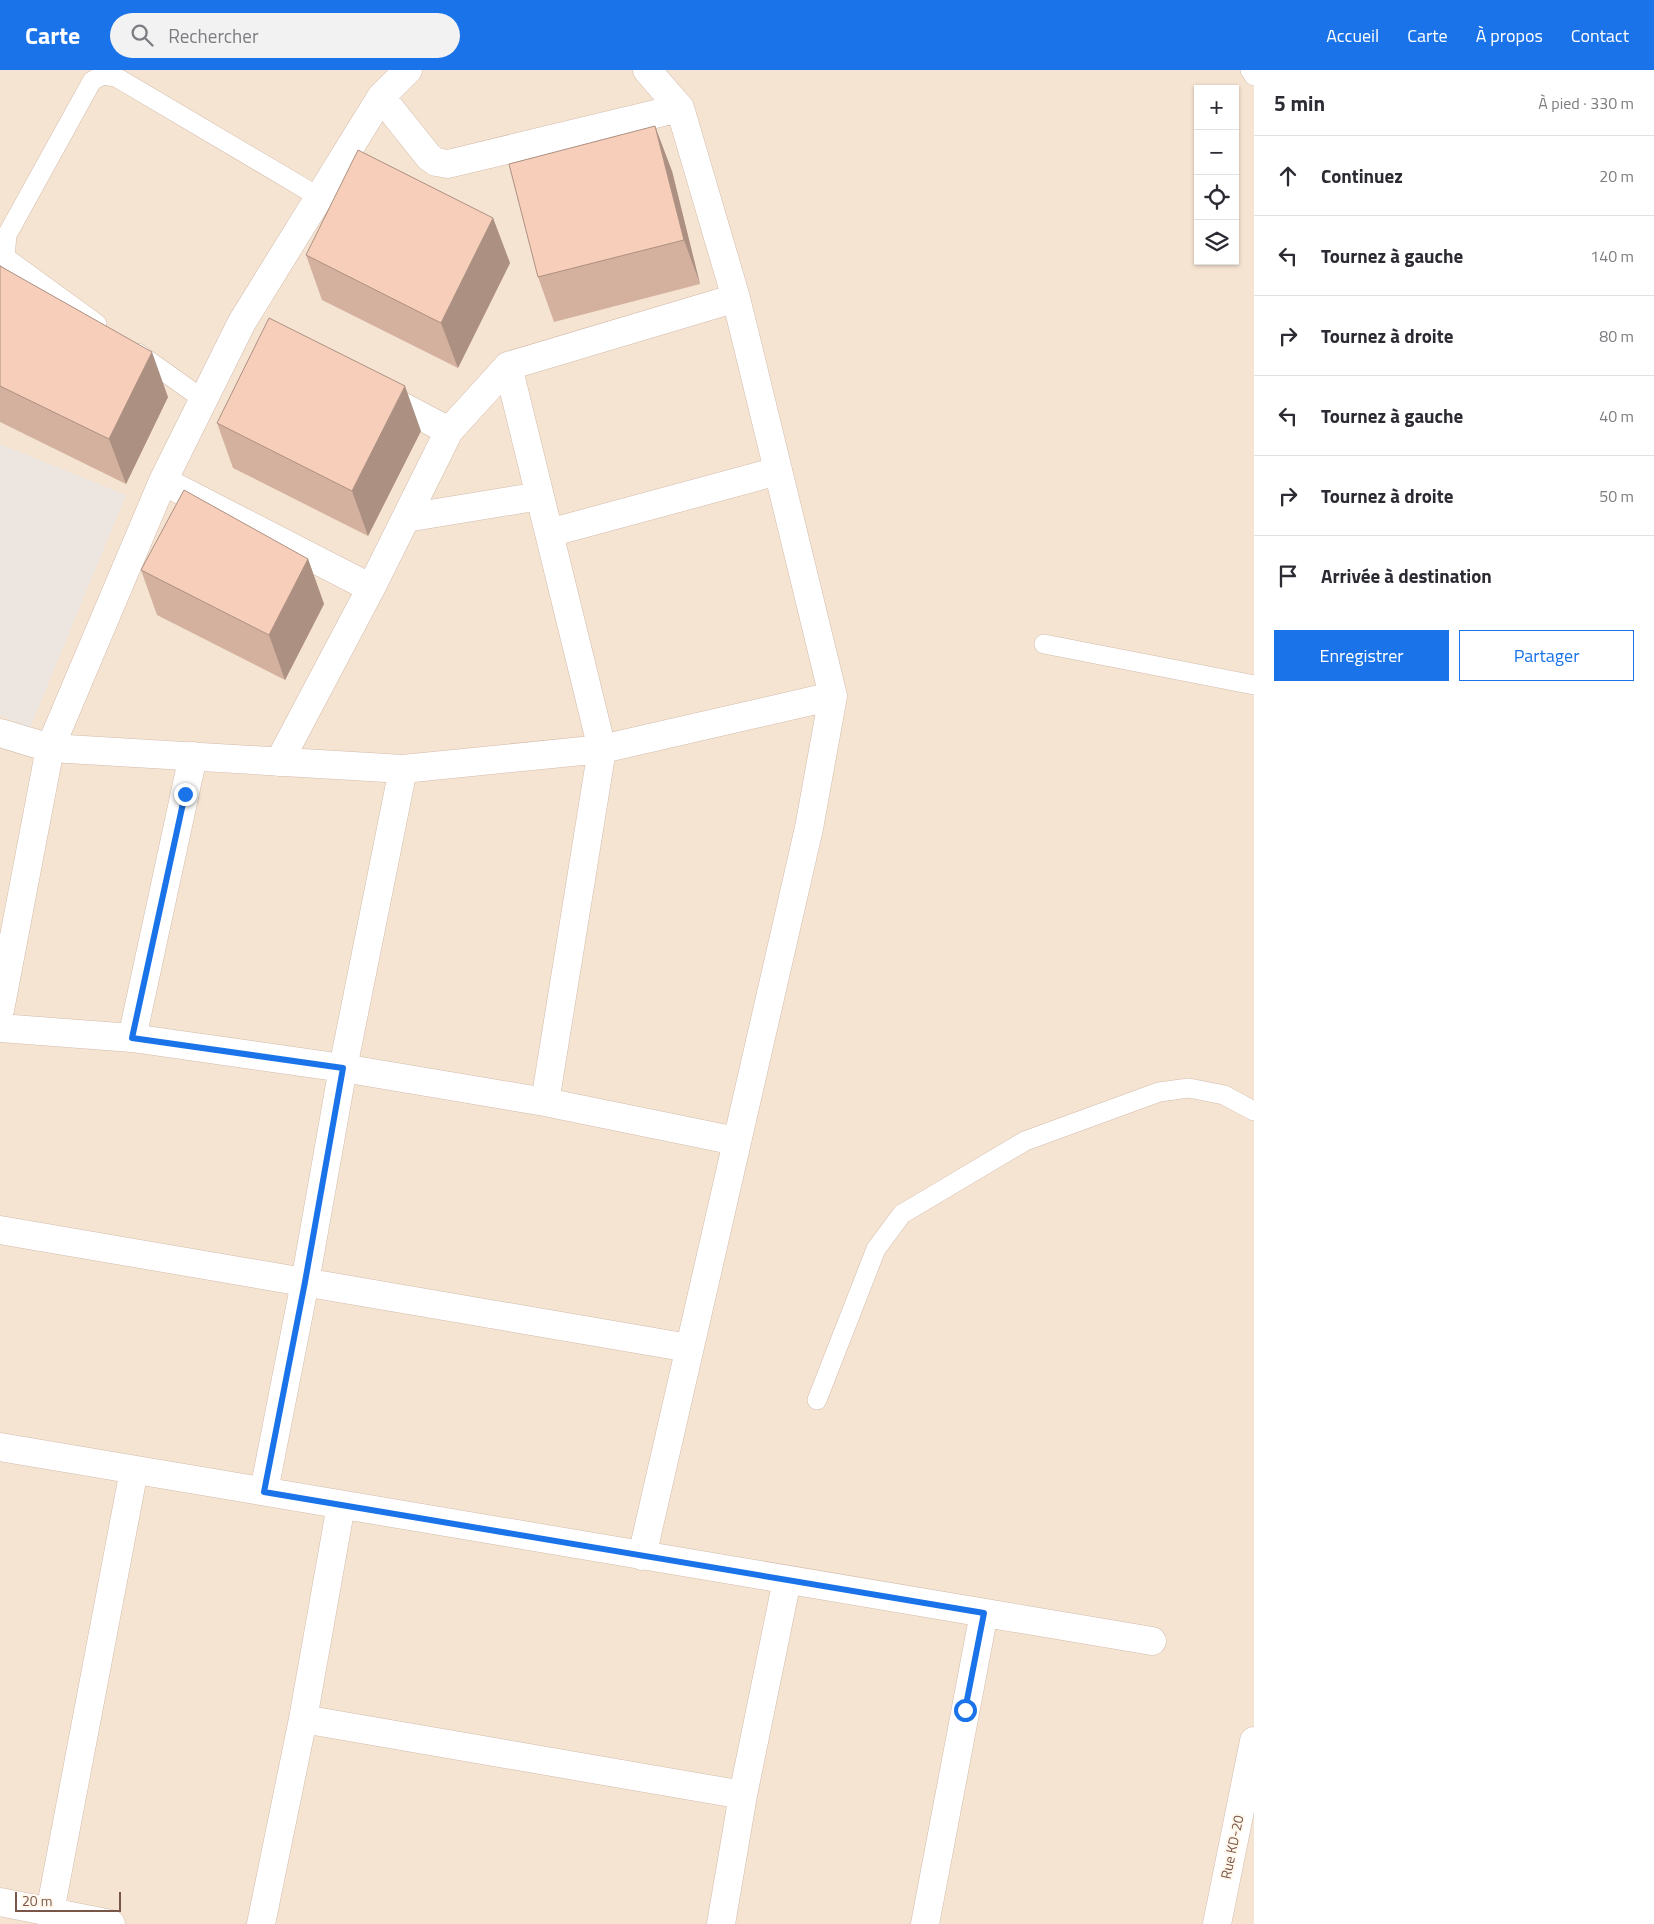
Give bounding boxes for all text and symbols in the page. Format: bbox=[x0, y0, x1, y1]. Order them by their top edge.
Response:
search box bbox=[110, 13, 460, 58]
text: Carte bbox=[25, 17, 80, 53]
icon: search bbox=[128, 21, 156, 49]
text: Rechercher bbox=[168, 21, 258, 50]
text: Accueil bbox=[1326, 22, 1379, 49]
text: Carte bbox=[1407, 22, 1448, 49]
text: À propos bbox=[1476, 22, 1543, 49]
text: Contact bbox=[1571, 22, 1629, 49]
map controls bbox=[1194, 85, 1239, 265]
button: + bbox=[1194, 85, 1239, 130]
text: 5 min bbox=[1274, 87, 1325, 119]
text: À pied · 330 m bbox=[1538, 91, 1634, 115]
button: − bbox=[1194, 130, 1239, 175]
text: Continuez bbox=[1321, 161, 1403, 190]
icon: ahead bbox=[1274, 162, 1302, 190]
text: 20 m bbox=[1599, 164, 1634, 188]
button: locate bbox=[1194, 175, 1239, 220]
button: layers bbox=[1194, 220, 1239, 265]
text: Tournez à gauche bbox=[1321, 241, 1463, 270]
icon: left bbox=[1274, 242, 1302, 270]
text: 140 m bbox=[1590, 244, 1634, 268]
text: Tournez à droite bbox=[1321, 321, 1453, 350]
icon: right bbox=[1274, 322, 1302, 350]
text: 80 m bbox=[1599, 324, 1634, 348]
text: Tournez à gauche bbox=[1321, 401, 1463, 430]
icon: left bbox=[1274, 402, 1302, 430]
text: 40 m bbox=[1599, 404, 1634, 428]
text: Tournez à droite bbox=[1321, 481, 1453, 510]
icon: right bbox=[1274, 482, 1302, 510]
text: 50 m bbox=[1599, 484, 1634, 508]
text: Arrivée à destination bbox=[1321, 561, 1492, 590]
icon: arrive bbox=[1274, 562, 1302, 590]
button: Enregistrer bbox=[1274, 630, 1449, 681]
button: Partager bbox=[1459, 630, 1634, 681]
route end bbox=[174, 783, 197, 806]
route start bbox=[954, 1699, 977, 1722]
street label: Rue KD-20 bbox=[1214, 1813, 1249, 1881]
scale bar bbox=[15, 1889, 121, 1912]
text: 20 m bbox=[22, 1890, 52, 1911]

